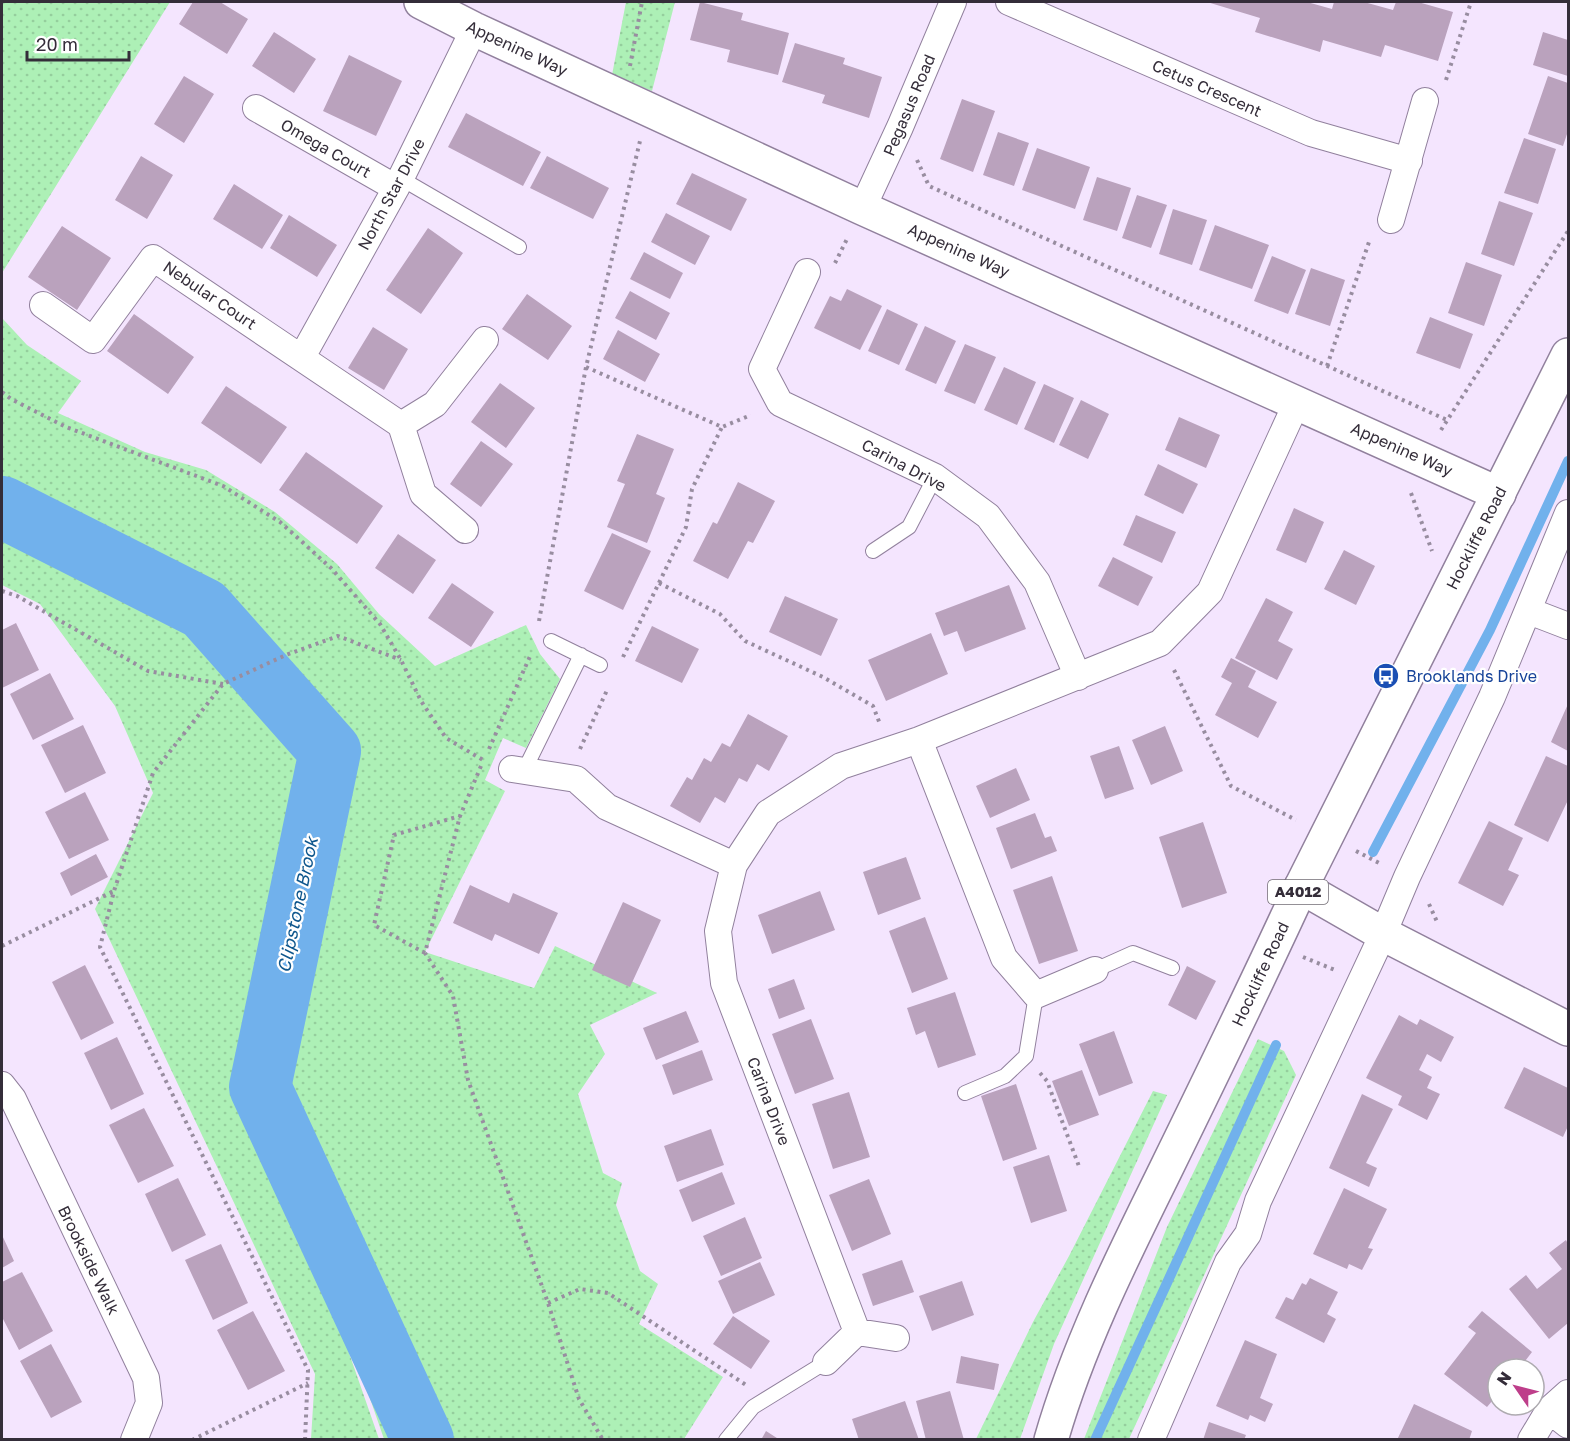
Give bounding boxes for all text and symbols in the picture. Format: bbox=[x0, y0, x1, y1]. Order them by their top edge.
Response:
street label: Appenine Way bbox=[463, 16, 571, 80]
scale bar bbox=[27, 24, 129, 62]
text: 20 m bbox=[36, 33, 78, 55]
street label: Pegasus Road bbox=[879, 51, 939, 159]
street label: Cetus Crescent bbox=[1149, 55, 1265, 121]
street label: Omega Court bbox=[277, 114, 375, 182]
street label: North Star Drive bbox=[353, 135, 429, 253]
street label: Appenine Way bbox=[905, 219, 1013, 281]
street label: Nebular Court bbox=[159, 256, 261, 334]
street label: Appenine Way bbox=[1348, 418, 1456, 480]
street label: Carina Drive bbox=[858, 434, 950, 496]
street label: Hockliffe Road bbox=[1441, 483, 1511, 593]
bus stop icon: Brooklands Drive bbox=[1371, 661, 1401, 691]
place label: Brooklands Drive bbox=[1406, 666, 1537, 686]
water label: Clipstone Brook bbox=[272, 833, 323, 975]
road number: A4012 bbox=[1268, 880, 1328, 904]
street label: Hockliffe Road bbox=[1227, 919, 1293, 1029]
street label: Carina Drive bbox=[743, 1054, 795, 1148]
street label: Brookside Walk bbox=[54, 1202, 124, 1318]
north arrow bbox=[1486, 1357, 1546, 1417]
text: N bbox=[1492, 1368, 1515, 1389]

